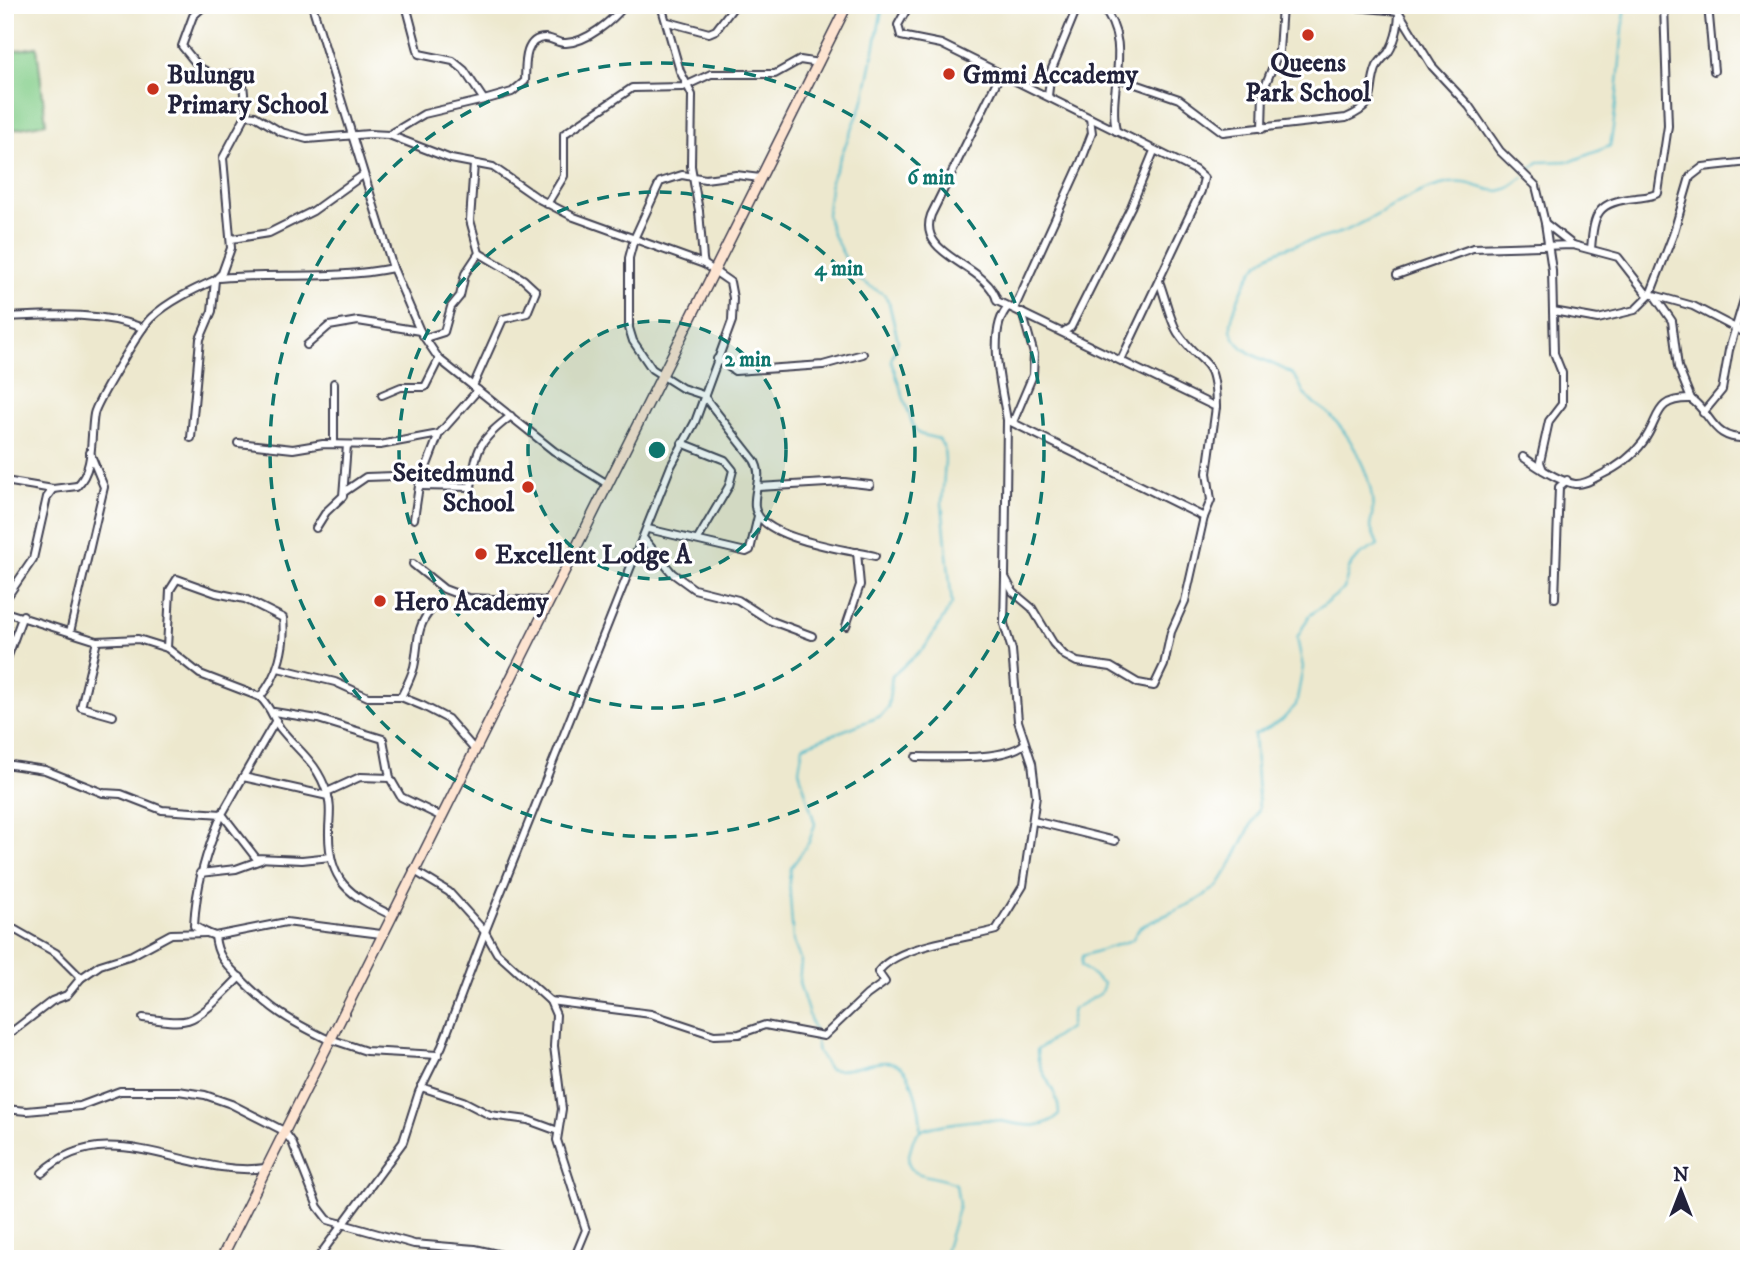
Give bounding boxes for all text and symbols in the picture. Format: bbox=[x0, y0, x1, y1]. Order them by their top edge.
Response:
marker: Queens Park School bbox=[1300, 27, 1316, 43]
place label: Queens Park School bbox=[1245, 47, 1372, 110]
place label: Bulungu Primary School bbox=[167, 59, 329, 122]
place label: Gmmi Accademy bbox=[963, 59, 1139, 92]
marker: Gmmi Accademy bbox=[941, 66, 957, 82]
marker: Bulungu Primary School bbox=[145, 81, 161, 97]
text: 6 min bbox=[907, 165, 956, 191]
text: 4 min bbox=[815, 256, 864, 282]
text: 2 min bbox=[725, 347, 773, 373]
centre of rings bbox=[645, 438, 669, 462]
place label: Seitedmund School bbox=[392, 457, 515, 520]
marker: Seitedmund School bbox=[520, 479, 536, 495]
place label: Excellent Lodge A bbox=[495, 539, 693, 572]
marker: Excellent Lodge A bbox=[473, 546, 489, 562]
place label: Hero Academy bbox=[394, 586, 549, 619]
marker: Hero Academy bbox=[372, 593, 388, 609]
north arrow bbox=[1646, 1156, 1716, 1226]
text: N bbox=[1673, 1164, 1689, 1187]

